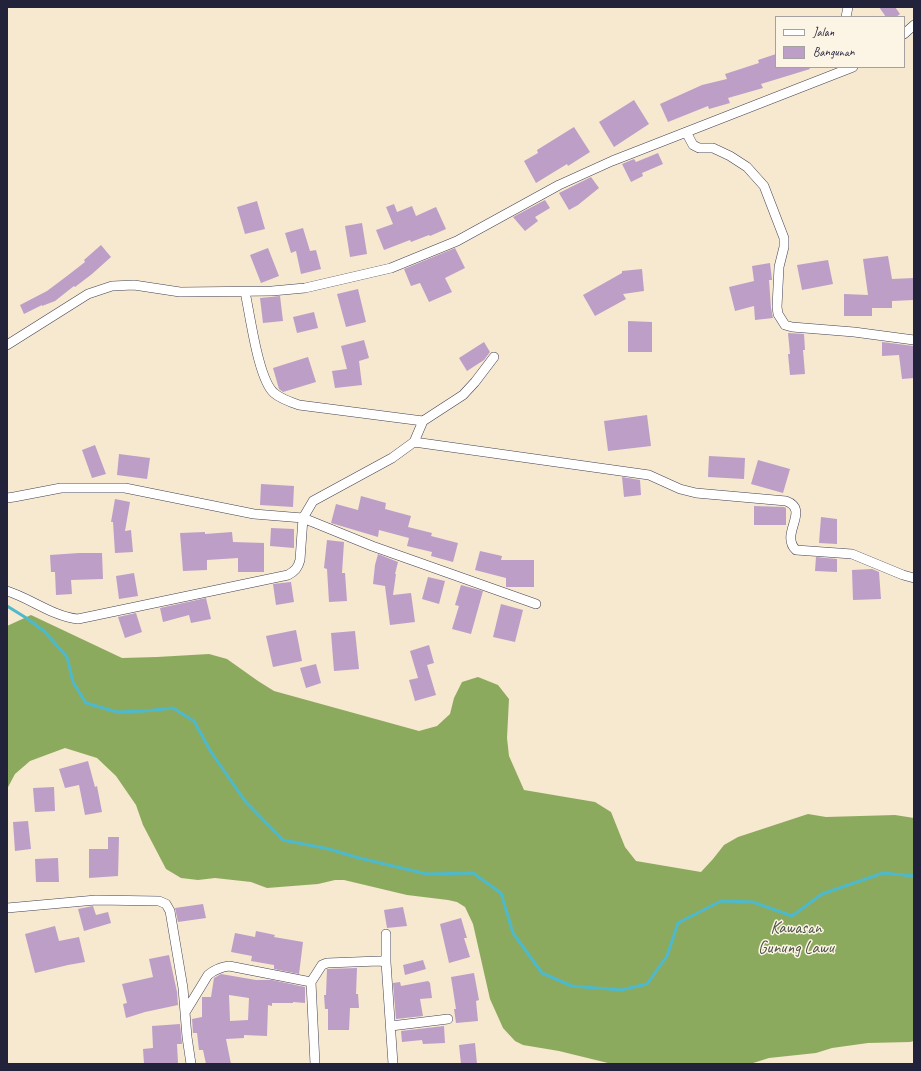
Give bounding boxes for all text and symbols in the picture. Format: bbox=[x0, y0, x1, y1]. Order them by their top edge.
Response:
legend bbox=[775, 16, 905, 68]
text: Jalan bbox=[813, 24, 834, 40]
text: Bangunan bbox=[813, 44, 854, 60]
park label: Kawasan Gunung Lawu bbox=[758, 919, 834, 959]

